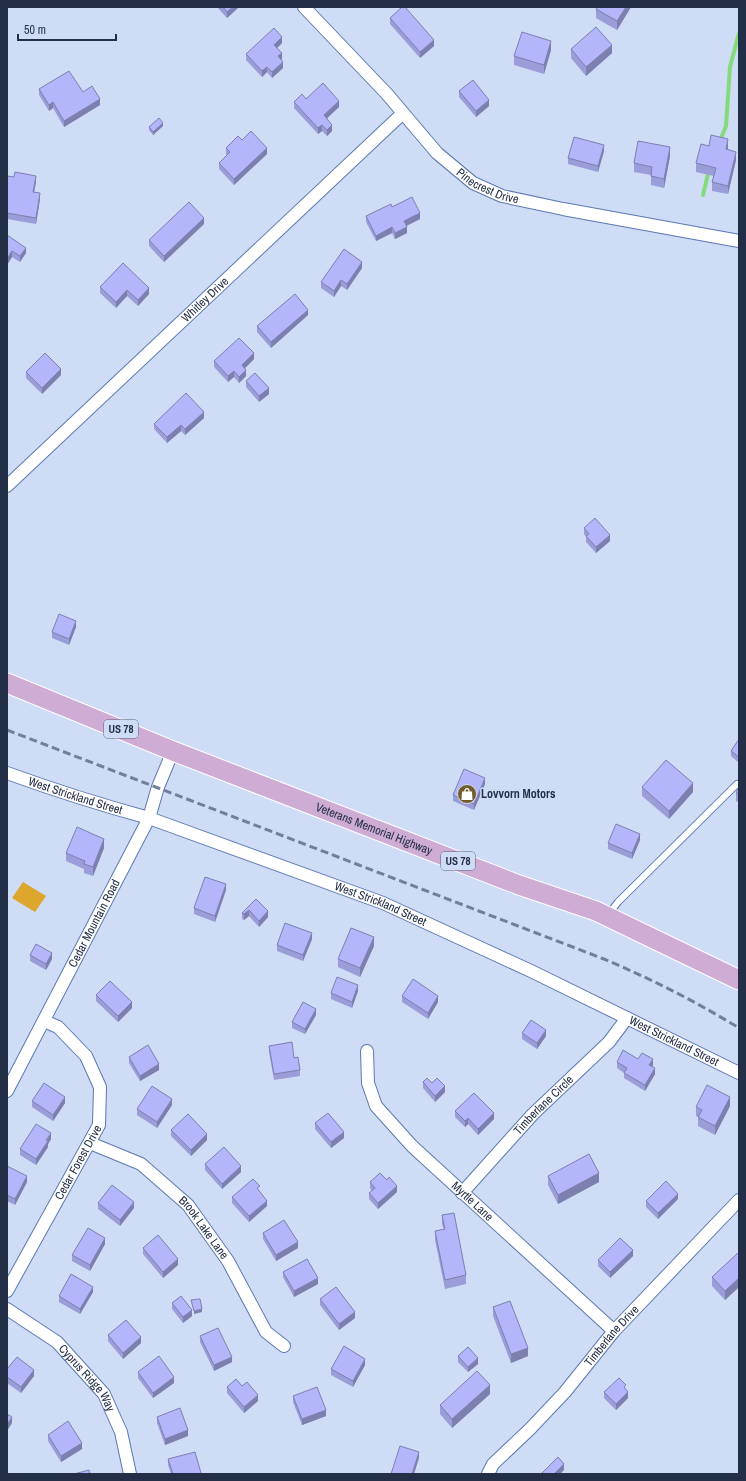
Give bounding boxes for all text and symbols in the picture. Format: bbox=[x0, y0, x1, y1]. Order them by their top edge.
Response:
scale bar bbox=[18, 16, 116, 42]
text: 50 m bbox=[24, 22, 46, 38]
street label: Pinecrest Drive bbox=[453, 164, 520, 207]
street label: Whitley Drive bbox=[178, 273, 232, 326]
road number: US 78 bbox=[104, 720, 138, 738]
street label: West Strickland Street bbox=[26, 773, 124, 818]
shop icon: Lovvorn Motors bbox=[456, 783, 478, 805]
place label: Lovvorn Motors bbox=[481, 786, 556, 802]
street label: Veterans Memorial Highway bbox=[313, 799, 435, 859]
road number: US 78 bbox=[441, 852, 475, 870]
street label: Cedar Mountain Road bbox=[65, 877, 124, 970]
street label: West Strickland Street bbox=[332, 878, 429, 930]
street label: West Strickland Street bbox=[626, 1012, 722, 1070]
street label: Timberlane Circle bbox=[510, 1072, 577, 1138]
street label: Cedar Forest Drive bbox=[51, 1122, 105, 1203]
street label: Myrtle Lane bbox=[448, 1178, 497, 1225]
street label: Brook Lake Lane bbox=[175, 1193, 232, 1262]
street label: Timberlane Drive bbox=[581, 1302, 642, 1370]
street label: Cyprus Ridge Way bbox=[55, 1341, 119, 1414]

